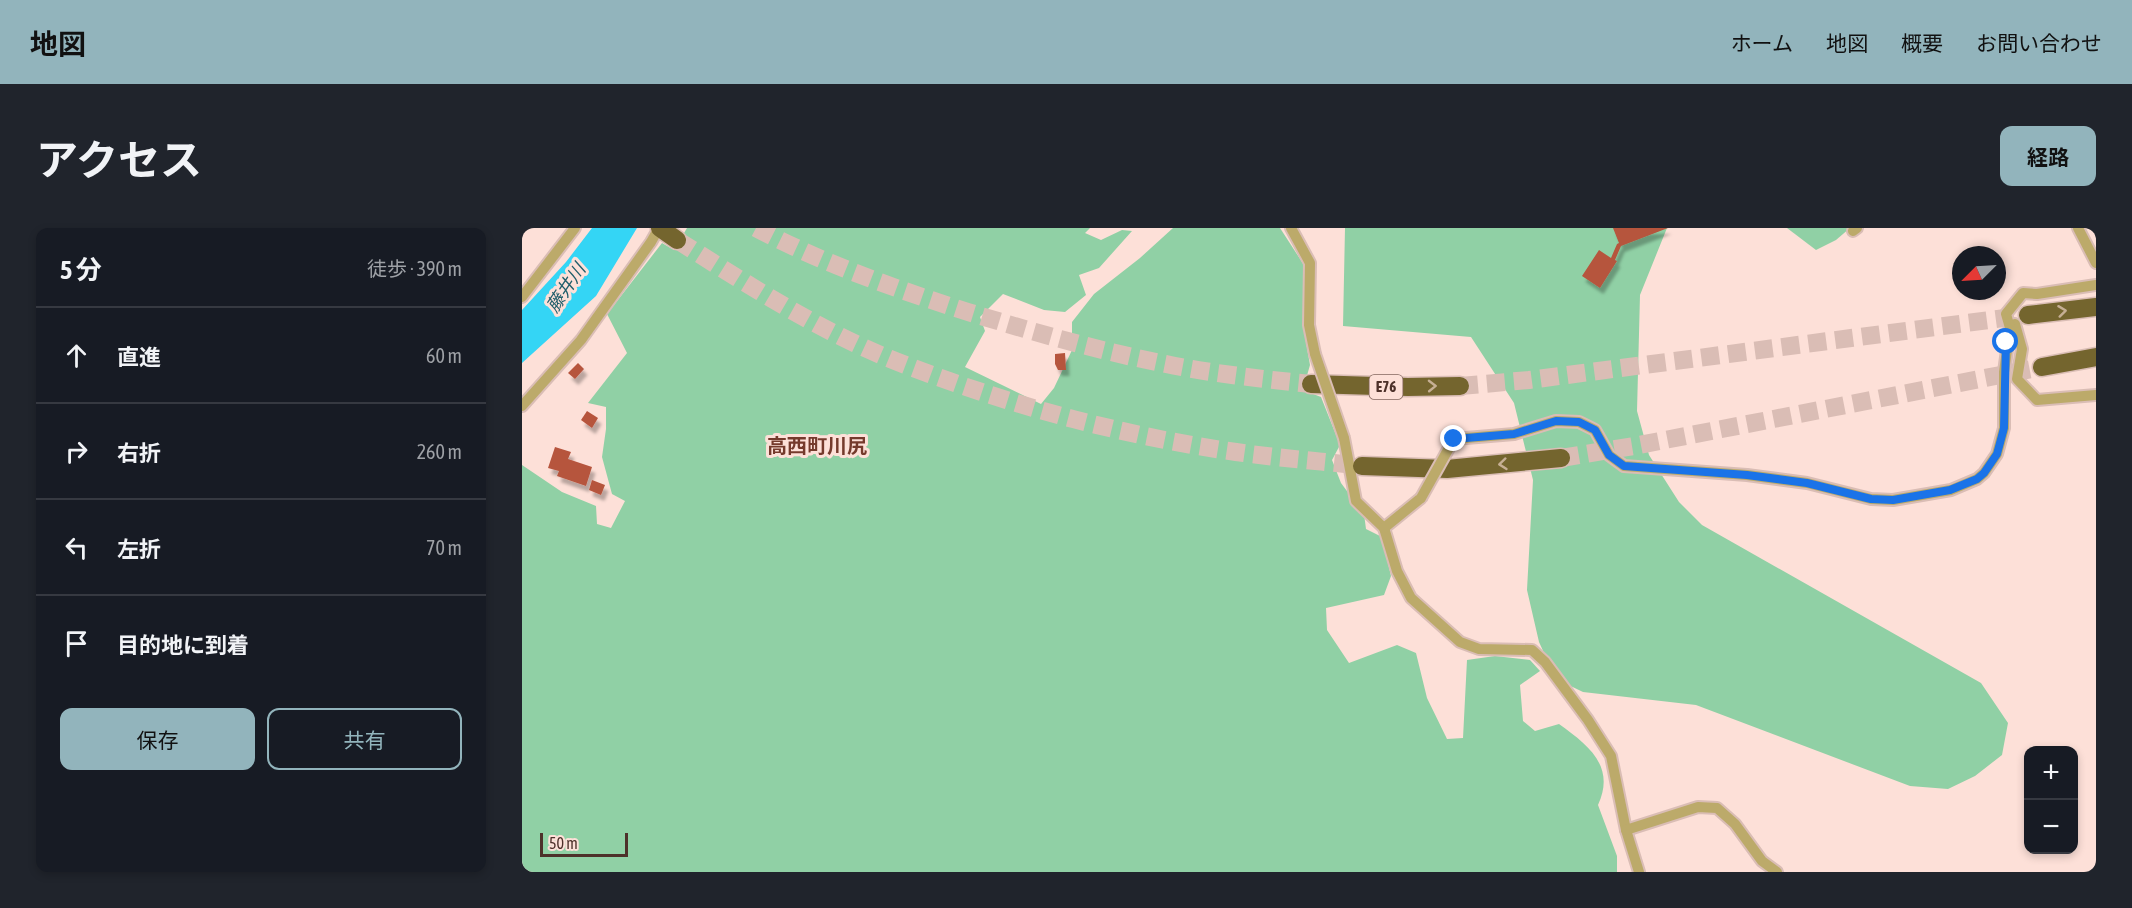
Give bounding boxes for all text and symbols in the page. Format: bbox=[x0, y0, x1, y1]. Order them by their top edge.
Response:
text: 地図 bbox=[30, 28, 86, 60]
text: ホーム bbox=[1731, 31, 1793, 55]
text: 地図 bbox=[1826, 31, 1868, 55]
text: 概要 bbox=[1901, 31, 1943, 55]
text: お問い合わせ bbox=[1976, 31, 2102, 55]
button: 経路 bbox=[2000, 126, 2096, 186]
text: アクセス bbox=[36, 136, 202, 184]
north arrow bbox=[1952, 246, 2006, 300]
text: 5 分 bbox=[60, 255, 102, 285]
text: 徒歩 · 390 m bbox=[367, 257, 462, 280]
water label: 藤井川 bbox=[542, 258, 591, 316]
one-way arrow bbox=[2058, 305, 2067, 318]
route start bbox=[1992, 328, 2018, 354]
icon: ahead bbox=[60, 339, 93, 372]
text: 直進 bbox=[117, 344, 161, 370]
text: 60 m bbox=[426, 344, 462, 367]
road number: E76 bbox=[1370, 375, 1402, 399]
one-way arrow bbox=[1428, 380, 1437, 393]
route end bbox=[1440, 425, 1466, 451]
district label: 高西町川尻 bbox=[767, 434, 867, 457]
icon: right bbox=[60, 435, 93, 468]
text: 右折 bbox=[117, 440, 161, 466]
text: 260 m bbox=[417, 440, 462, 463]
one-way arrow bbox=[1498, 457, 1508, 470]
icon: left bbox=[60, 531, 93, 564]
text: 左折 bbox=[117, 536, 161, 562]
text: 70 m bbox=[426, 536, 462, 559]
icon: arrive bbox=[60, 627, 93, 660]
text: 目的地に到着 bbox=[117, 632, 249, 658]
button: 保存 bbox=[60, 708, 255, 770]
button: 共有 bbox=[267, 708, 462, 770]
map controls bbox=[2024, 746, 2078, 854]
button: + bbox=[2024, 746, 2078, 800]
button: − bbox=[2024, 800, 2078, 854]
scale bar bbox=[540, 830, 628, 858]
text: 50 m bbox=[549, 834, 578, 852]

